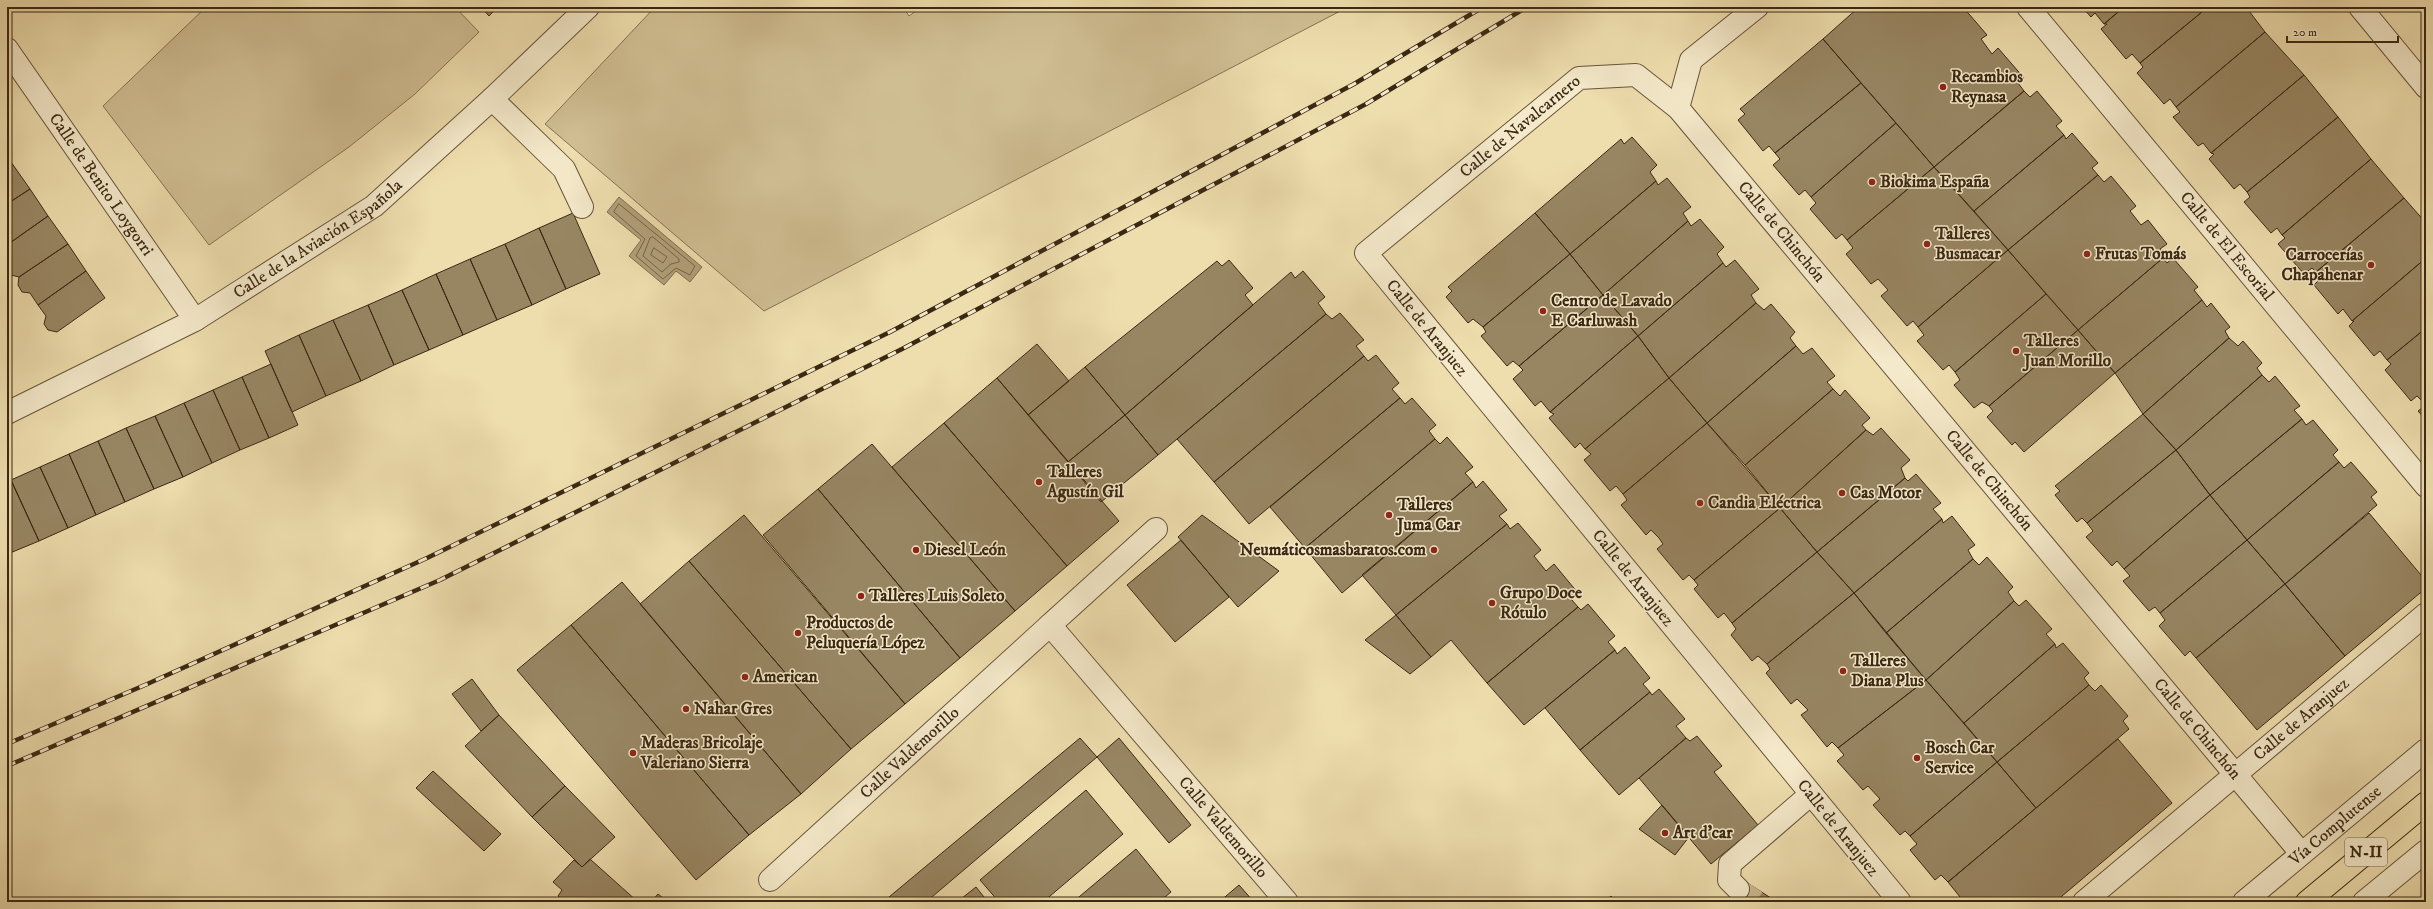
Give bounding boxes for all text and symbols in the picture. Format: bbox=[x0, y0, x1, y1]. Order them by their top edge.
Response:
scale bar bbox=[2287, 18, 2398, 44]
text: 20 m bbox=[2293, 25, 2317, 40]
place label: Recambios Reynasa bbox=[1951, 66, 2023, 108]
street label: Calle de Navalcarnero bbox=[1455, 70, 1585, 183]
marker: Recambios Reynasa bbox=[1938, 82, 1948, 92]
street label: Calle de Benito Loygorri bbox=[44, 109, 158, 260]
place label: Biokima España bbox=[1880, 171, 1990, 193]
street label: Calle de la Aviación Española bbox=[229, 174, 408, 304]
street label: Calle de Chinchón bbox=[1733, 177, 1830, 287]
marker: Biokima España bbox=[1867, 177, 1877, 187]
street label: Calle de El Escorial bbox=[2175, 187, 2279, 305]
place label: Talleres Busmacar bbox=[1934, 223, 2001, 265]
marker: Talleres Busmacar bbox=[1922, 239, 1932, 249]
place label: Frutas Tomás bbox=[2095, 243, 2186, 265]
place label: Carrocerías Chapahenar bbox=[2281, 244, 2364, 286]
marker: Frutas Tomás bbox=[2082, 249, 2092, 259]
marker: Carrocerías Chapahenar bbox=[2366, 260, 2376, 270]
street label: Calle de Aranjuez bbox=[1381, 275, 1473, 381]
place label: Centro de Lavado E Carluwash bbox=[1551, 290, 1672, 332]
marker: Centro de Lavado E Carluwash bbox=[1538, 306, 1548, 316]
place label: Talleres Juan Morillo bbox=[2022, 330, 2111, 372]
marker: Talleres Juan Morillo bbox=[2011, 346, 2021, 356]
street label: Calle de Chinchón bbox=[1941, 425, 2038, 536]
place label: Talleres Agustín Gil bbox=[1046, 461, 1125, 503]
marker: Talleres Agustín Gil bbox=[1034, 477, 1044, 487]
place label: Cas Motor bbox=[1850, 482, 1922, 504]
marker: Cas Motor bbox=[1837, 488, 1847, 498]
place label: Candia Eléctrica bbox=[1708, 492, 1822, 514]
place label: Talleres Juma Car bbox=[1395, 494, 1461, 536]
marker: Candia Eléctrica bbox=[1695, 498, 1705, 508]
marker: Talleres Juma Car bbox=[1384, 510, 1394, 520]
street label: Calle de Aranjuez bbox=[1587, 525, 1679, 631]
place label: Diesel León bbox=[924, 539, 1006, 561]
place label: Neumáticosmasbaratos.com bbox=[1240, 539, 1426, 561]
marker: Diesel León bbox=[911, 545, 921, 555]
marker: Neumáticosmasbaratos.com bbox=[1429, 545, 1439, 555]
place label: Grupo Doce Rótulo bbox=[1500, 582, 1582, 624]
place label: Talleres Luis Soleto bbox=[868, 585, 1005, 607]
marker: Talleres Luis Soleto bbox=[856, 591, 866, 601]
marker: Grupo Doce Rótulo bbox=[1487, 598, 1497, 608]
place label: Productos de Peluquería López bbox=[806, 612, 925, 654]
marker: Productos de Peluquería López bbox=[793, 628, 803, 638]
place label: Talleres Diana Plus bbox=[1850, 650, 1924, 692]
place label: American bbox=[752, 666, 818, 688]
marker: Talleres Diana Plus bbox=[1838, 666, 1848, 676]
marker: American bbox=[740, 672, 750, 682]
street label: Calle de Aranjuez bbox=[2249, 672, 2354, 766]
street label: Calle de Chinchón bbox=[2149, 674, 2246, 784]
place label: Nahar Gres bbox=[694, 698, 772, 720]
street label: Calle Valdemorillo bbox=[855, 702, 964, 804]
marker: Nahar Gres bbox=[681, 704, 691, 714]
place label: Maderas Bricolaje Valeriano Sierra bbox=[640, 732, 763, 774]
place label: Bosch Car Service bbox=[1925, 737, 1995, 779]
marker: Maderas Bricolaje Valeriano Sierra bbox=[628, 748, 638, 758]
marker: Bosch Car Service bbox=[1912, 753, 1922, 763]
street label: Calle Valdemorillo bbox=[1173, 772, 1273, 883]
street label: Calle de Aranjuez bbox=[1792, 775, 1884, 881]
street label: Vía Complutense bbox=[2284, 781, 2386, 871]
place label: Art d'car bbox=[1672, 822, 1733, 844]
marker: Art d'car bbox=[1660, 828, 1670, 838]
road number: N-II bbox=[2345, 838, 2387, 866]

